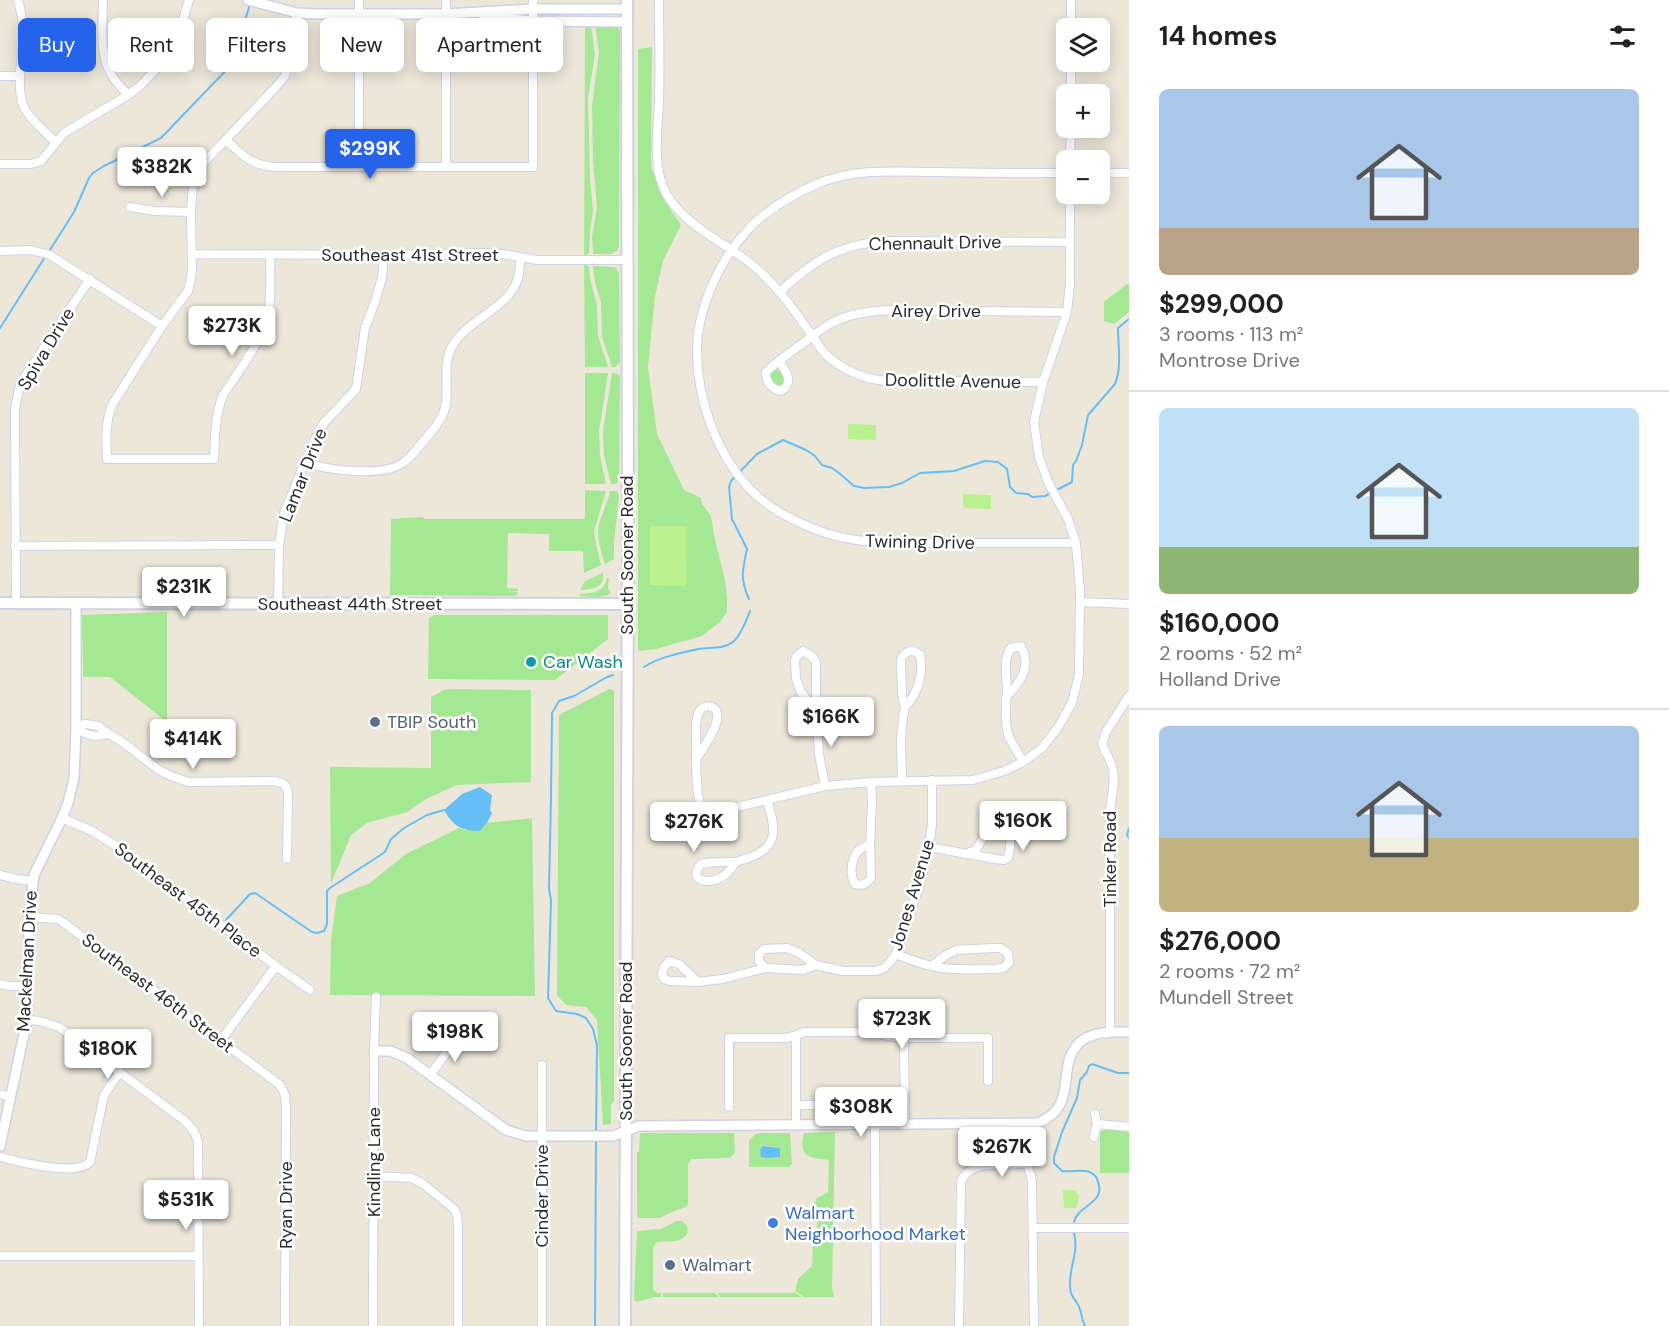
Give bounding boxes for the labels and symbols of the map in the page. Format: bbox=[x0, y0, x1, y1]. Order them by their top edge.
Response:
pin: $299K bbox=[328, 129, 412, 180]
pin: $382K bbox=[120, 147, 204, 198]
street label: Chennault Drive bbox=[868, 230, 1002, 256]
street label: Southeast 41st Street bbox=[321, 243, 499, 267]
street label: Airey Drive bbox=[891, 299, 981, 323]
street label: Spiva Drive bbox=[12, 303, 80, 395]
pin: $273K bbox=[190, 306, 274, 357]
street label: Doolittle Avenue bbox=[885, 368, 1021, 394]
street label: Lamar Drive bbox=[273, 425, 333, 525]
street label: South Sooner Road bbox=[615, 475, 639, 635]
street label: Twining Drive bbox=[865, 529, 975, 555]
pin: $231K bbox=[142, 567, 226, 618]
street label: Southeast 44th Street bbox=[258, 592, 442, 616]
place label: Car Wash bbox=[543, 650, 623, 674]
marker: Car Wash bbox=[524, 655, 538, 669]
pin: $166K bbox=[789, 697, 873, 748]
place label: TBIP South bbox=[387, 710, 476, 734]
marker: TBIP South bbox=[368, 715, 382, 729]
pin: $414K bbox=[151, 719, 235, 770]
pin: $160K bbox=[981, 801, 1065, 852]
pin: $276K bbox=[652, 802, 736, 853]
street label: Tinker Road bbox=[1098, 811, 1122, 907]
street label: Jones Avenue bbox=[884, 836, 940, 954]
street label: Southeast 45th Place bbox=[110, 837, 266, 963]
street label: Mackelman Drive bbox=[11, 890, 43, 1032]
street label: Southeast 46th Street bbox=[77, 928, 239, 1058]
street label: South Sooner Road bbox=[614, 961, 638, 1121]
pin: $723K bbox=[860, 999, 944, 1050]
pin: $198K bbox=[413, 1012, 497, 1063]
pin: $180K bbox=[66, 1029, 150, 1080]
pin: $308K bbox=[819, 1087, 903, 1138]
street label: Kindling Lane bbox=[362, 1107, 386, 1217]
pin: $267K bbox=[960, 1127, 1044, 1178]
street label: Cinder Drive bbox=[530, 1144, 554, 1248]
street label: Ryan Drive bbox=[274, 1161, 298, 1249]
pin: $531K bbox=[144, 1180, 228, 1231]
place label: Walmart Neighborhood Market bbox=[785, 1201, 966, 1246]
marker: Walmart Neighborhood Market bbox=[766, 1216, 780, 1230]
place label: Walmart bbox=[682, 1253, 752, 1277]
marker: Walmart bbox=[663, 1258, 677, 1272]

